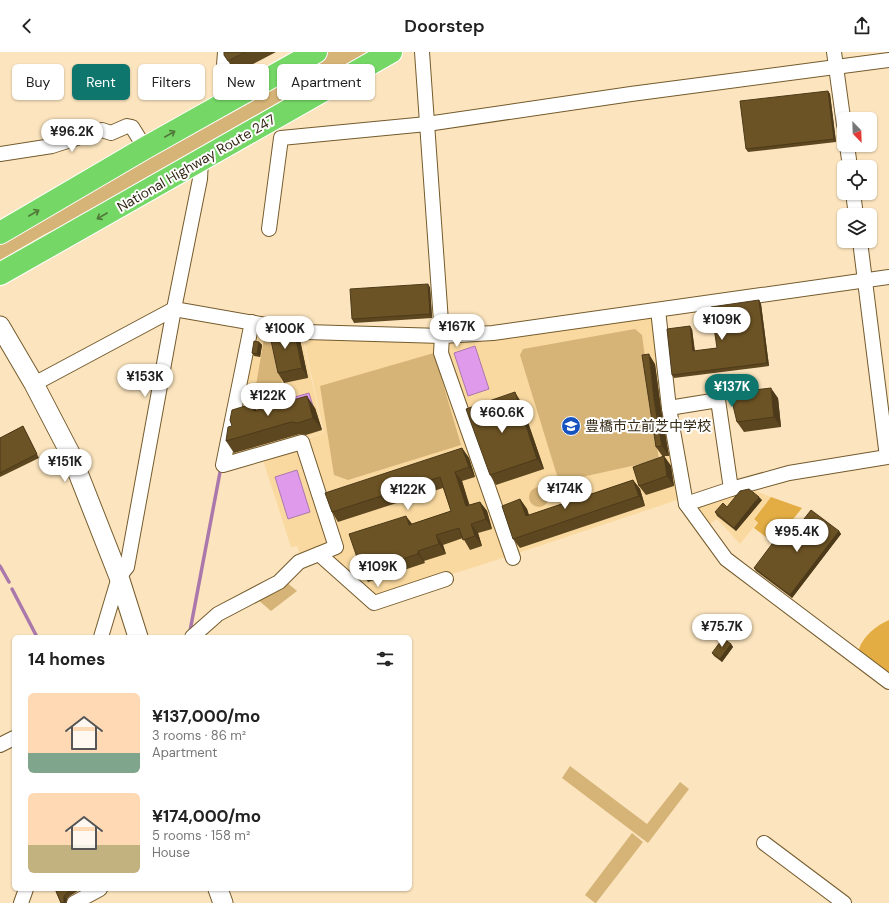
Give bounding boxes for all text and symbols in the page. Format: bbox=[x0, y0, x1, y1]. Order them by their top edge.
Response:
text: Doorstep bbox=[404, 14, 485, 38]
icon: back bbox=[16, 15, 38, 37]
icon: share bbox=[851, 15, 873, 37]
chip: Buy bbox=[12, 64, 64, 100]
chip: Rent bbox=[72, 64, 130, 100]
chip: Filters bbox=[138, 64, 205, 100]
chip: New bbox=[213, 64, 269, 100]
chip: Apartment bbox=[277, 64, 375, 100]
street label: National Highway Route 247 bbox=[114, 110, 278, 216]
north arrow bbox=[837, 112, 877, 152]
map controls bbox=[837, 112, 877, 248]
pin: ¥96.2K bbox=[39, 119, 105, 153]
text: ¥96.2K bbox=[50, 123, 94, 140]
one-way arrow bbox=[164, 130, 176, 138]
button: locate bbox=[837, 160, 877, 200]
button: layers bbox=[837, 208, 877, 248]
one-way arrow bbox=[28, 209, 40, 217]
one-way arrow bbox=[96, 213, 108, 221]
pin: ¥109K bbox=[694, 307, 750, 341]
text: ¥109K bbox=[702, 311, 742, 328]
pin: ¥167K bbox=[429, 314, 485, 348]
pin: ¥100K bbox=[257, 316, 313, 350]
text: ¥167K bbox=[439, 318, 475, 335]
text: ¥100K bbox=[265, 320, 305, 337]
pin: ¥153K bbox=[117, 364, 173, 398]
text: ¥153K bbox=[126, 368, 164, 385]
pin: ¥137K bbox=[704, 374, 760, 408]
text: ¥137K bbox=[714, 378, 750, 395]
pin: ¥122K bbox=[240, 383, 296, 417]
text: ¥122K bbox=[250, 387, 286, 404]
pin: ¥60.6K bbox=[469, 400, 535, 434]
text: ¥60.6K bbox=[480, 404, 524, 421]
school or university icon: 豊橋市立前芝中学校 bbox=[560, 415, 582, 437]
place label: 豊橋市立前芝中学校 bbox=[585, 417, 711, 435]
pin: ¥151K bbox=[37, 449, 93, 483]
text: ¥151K bbox=[48, 453, 82, 470]
pin: ¥174K bbox=[537, 476, 593, 510]
pin: ¥122K bbox=[380, 477, 436, 511]
text: ¥174K bbox=[547, 480, 583, 497]
text: ¥122K bbox=[390, 481, 426, 498]
pin: ¥95.4K bbox=[764, 519, 830, 553]
text: ¥95.4K bbox=[774, 523, 820, 540]
pin: ¥109K bbox=[350, 554, 406, 588]
text: ¥109K bbox=[358, 558, 398, 575]
pin: ¥75.7K bbox=[689, 614, 755, 648]
text: ¥75.7K bbox=[701, 618, 743, 635]
text: 14 homes bbox=[28, 648, 105, 670]
icon: filters bbox=[374, 648, 396, 670]
text: ¥137,000/mo bbox=[152, 705, 260, 727]
icon: home bbox=[60, 709, 108, 757]
text: 3 rooms · 86 m² bbox=[152, 727, 246, 744]
text: Apartment bbox=[152, 744, 217, 761]
text: ¥174,000/mo bbox=[152, 805, 261, 827]
icon: home bbox=[60, 809, 108, 857]
text: 5 rooms · 158 m² bbox=[152, 827, 250, 844]
text: House bbox=[152, 844, 190, 861]

